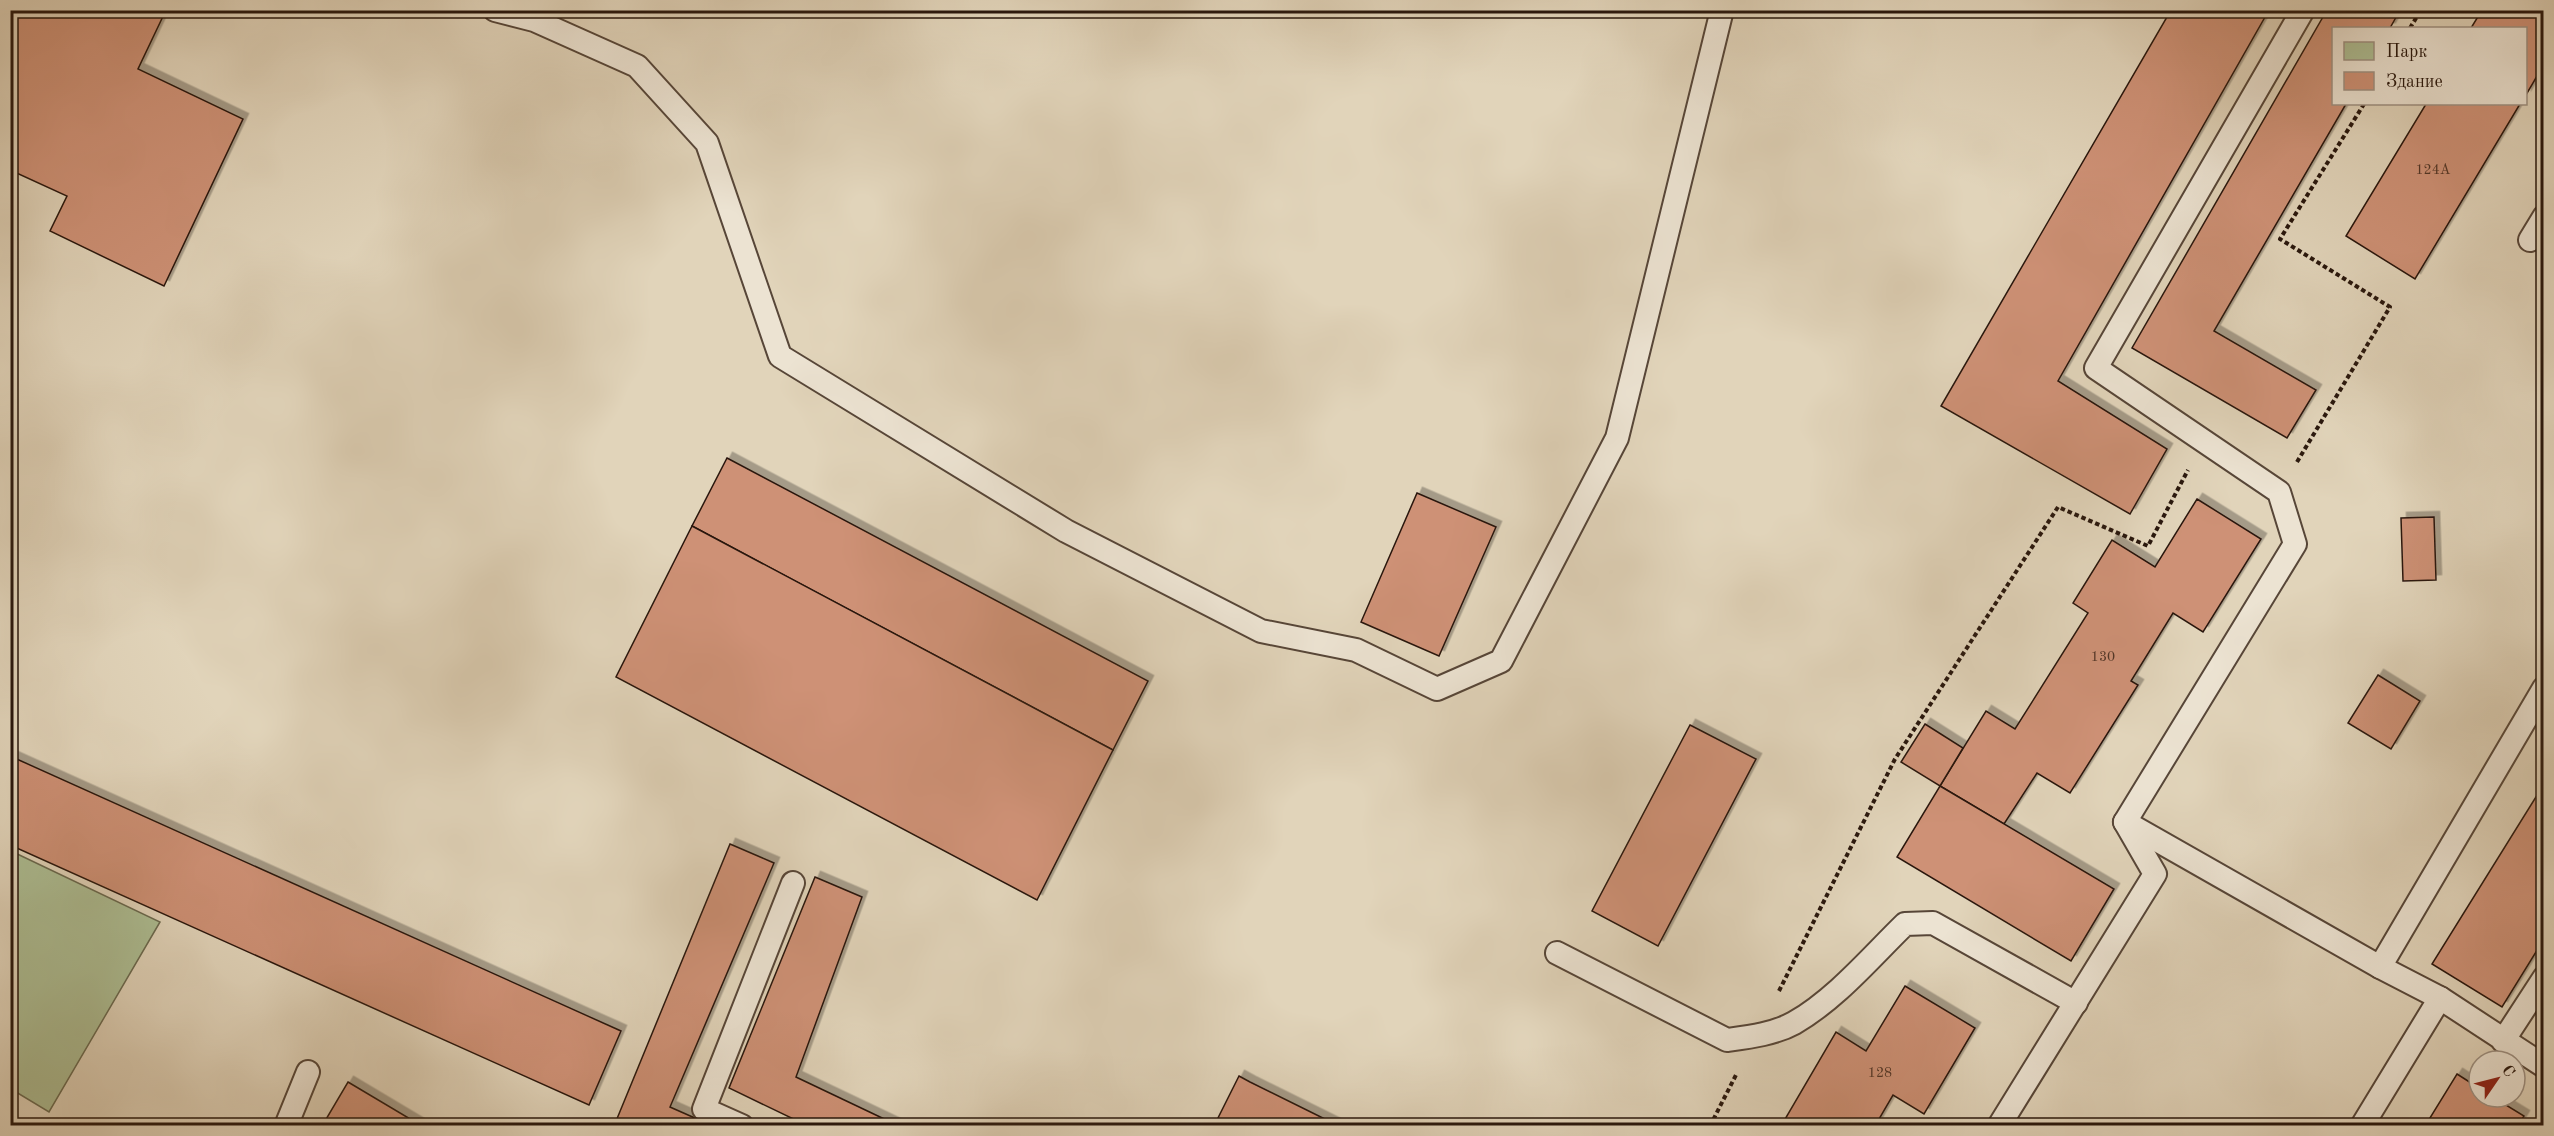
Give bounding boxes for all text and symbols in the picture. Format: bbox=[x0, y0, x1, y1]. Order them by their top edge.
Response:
legend bbox=[2332, 27, 2527, 105]
text: Парк bbox=[2386, 43, 2427, 61]
text: Здание bbox=[2386, 73, 2443, 91]
house number: 124А bbox=[2415, 163, 2451, 177]
house number: 130 bbox=[2091, 650, 2115, 664]
north arrow bbox=[2467, 1049, 2527, 1109]
text: С bbox=[2498, 1063, 2517, 1080]
house number: 128 bbox=[1868, 1066, 1892, 1080]

